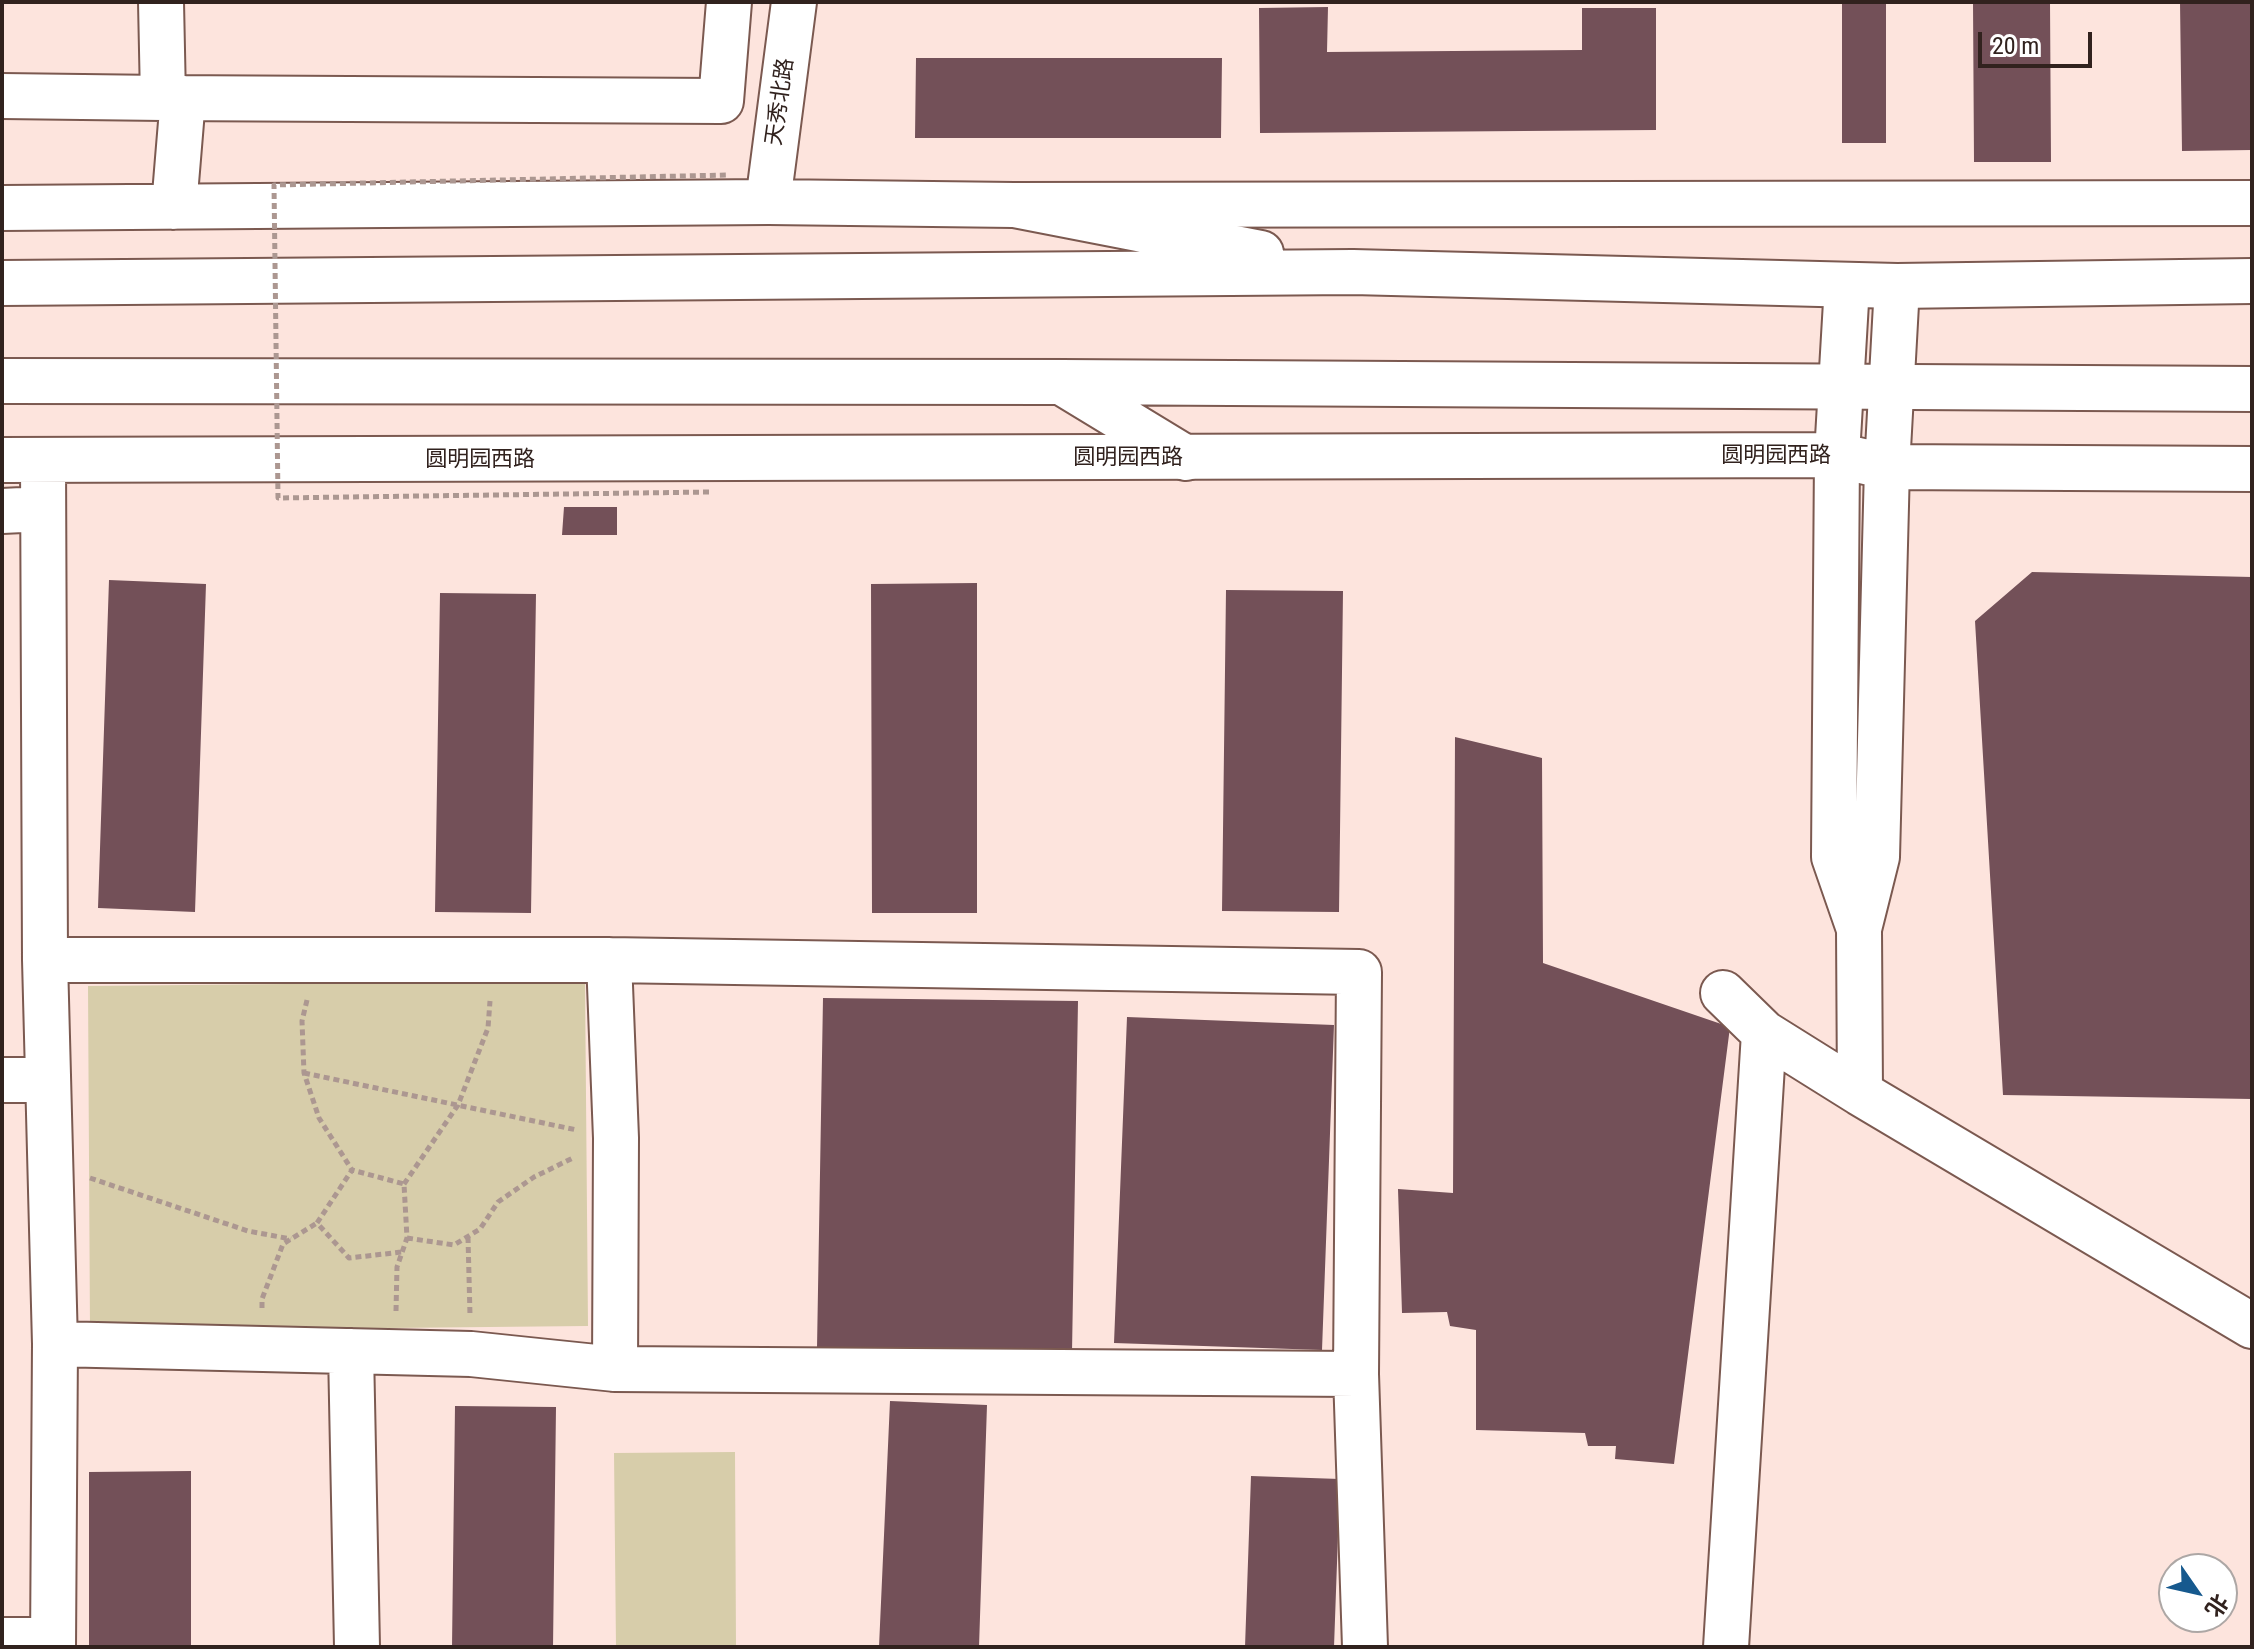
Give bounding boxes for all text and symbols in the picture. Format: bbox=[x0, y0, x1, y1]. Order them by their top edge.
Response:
scale bar bbox=[1982, 16, 2096, 66]
text: 20 m bbox=[1992, 32, 2039, 60]
street label: 天秀北路 bbox=[762, 57, 800, 147]
street label: 圆明园西路 bbox=[1721, 443, 1831, 469]
street label: 圆明园西路 bbox=[1073, 445, 1183, 471]
street label: 圆明园西路 bbox=[425, 447, 535, 473]
north arrow bbox=[2158, 1553, 2238, 1633]
text: 北 bbox=[2200, 1589, 2233, 1622]

